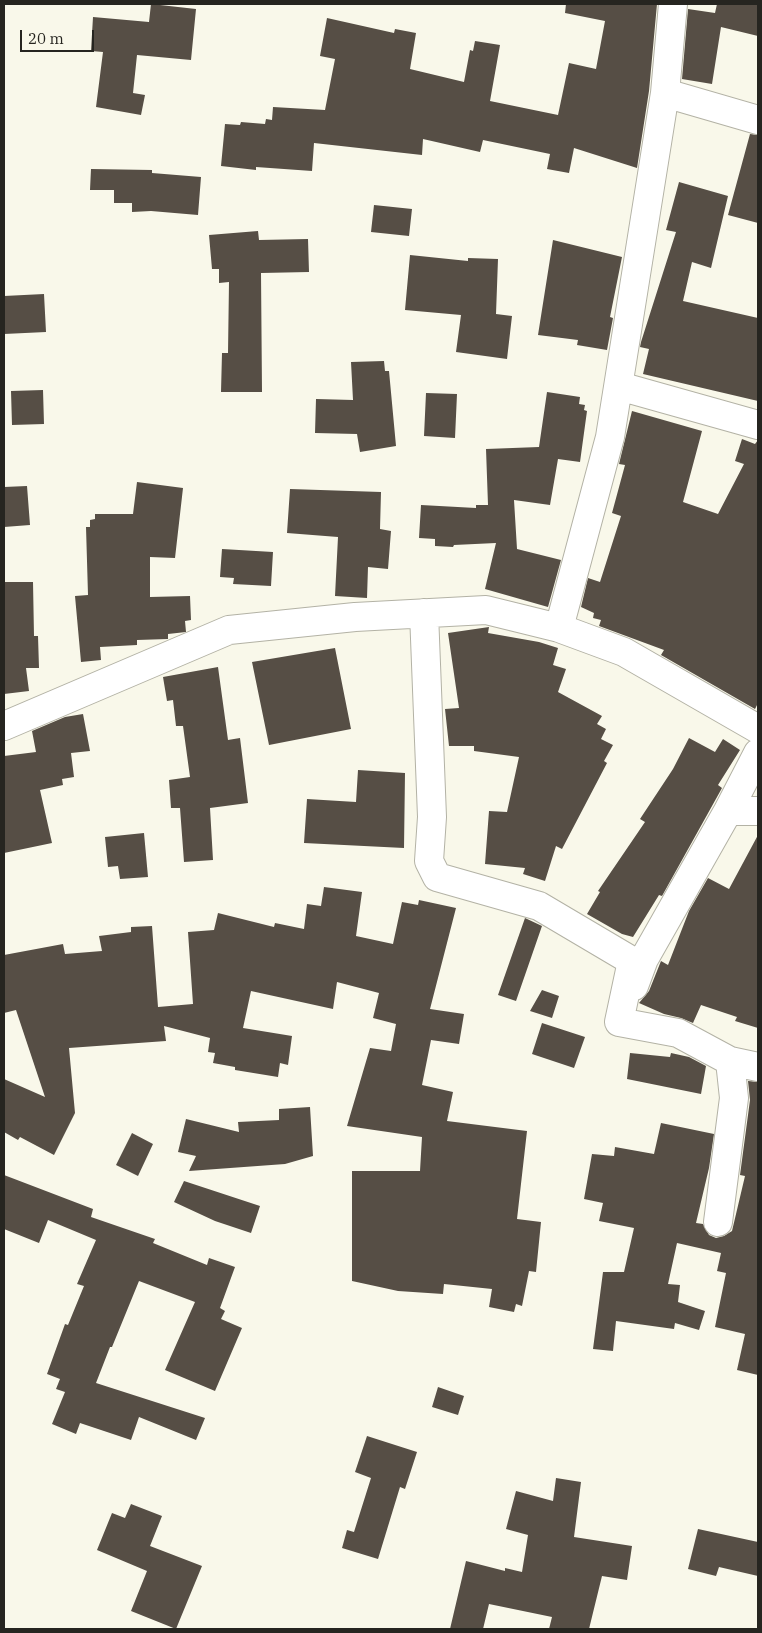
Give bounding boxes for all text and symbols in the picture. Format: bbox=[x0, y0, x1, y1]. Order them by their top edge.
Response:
scale bar bbox=[22, 20, 96, 52]
text: 20 m bbox=[28, 29, 64, 48]

